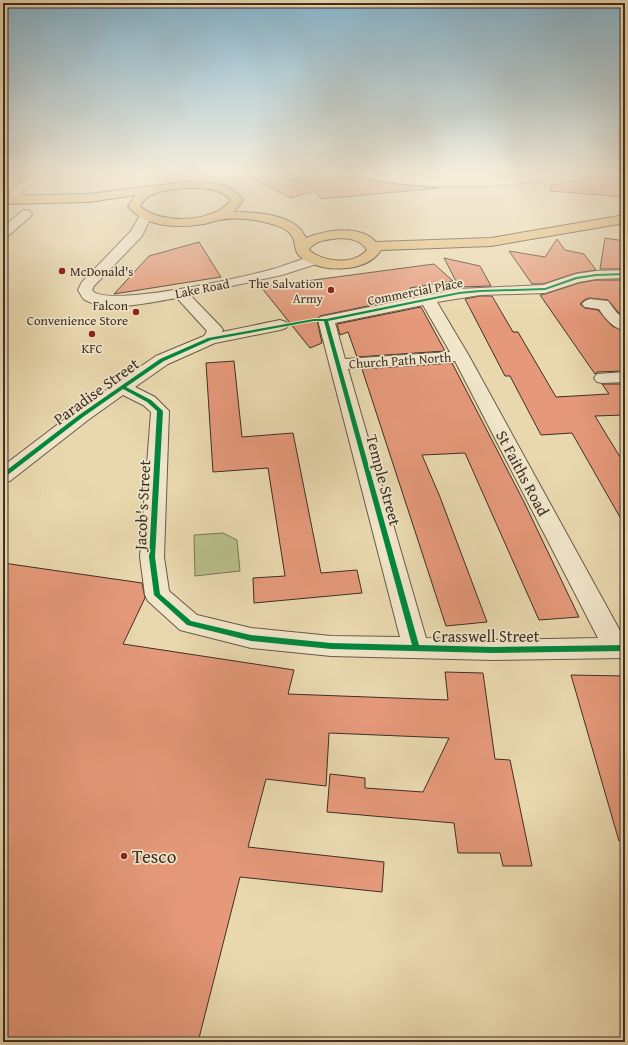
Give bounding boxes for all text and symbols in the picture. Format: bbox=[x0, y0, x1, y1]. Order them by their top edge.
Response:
place label: McDonald's bbox=[70, 262, 134, 281]
marker: McDonald's bbox=[57, 266, 67, 276]
street label: Commercial Place bbox=[366, 273, 464, 310]
street label: Lake Road bbox=[173, 274, 231, 303]
place label: The Salvation Army bbox=[249, 274, 324, 308]
marker: The Salvation Army bbox=[326, 285, 336, 295]
place label: Falcon Convenience Store bbox=[27, 296, 129, 330]
marker: Falcon Convenience Store bbox=[131, 307, 141, 317]
marker: KFC bbox=[87, 329, 97, 339]
place label: KFC bbox=[81, 339, 103, 358]
street label: Church Path North bbox=[348, 347, 453, 374]
street label: Paradise Street bbox=[48, 351, 144, 430]
street label: St Faiths Road bbox=[490, 426, 556, 521]
street label: Temple Street bbox=[360, 432, 408, 529]
street label: Jacob's Street bbox=[128, 459, 156, 553]
street label: Crasswell Street bbox=[433, 624, 540, 648]
place label: Tesco bbox=[132, 842, 177, 870]
marker: Tesco bbox=[119, 851, 129, 861]

